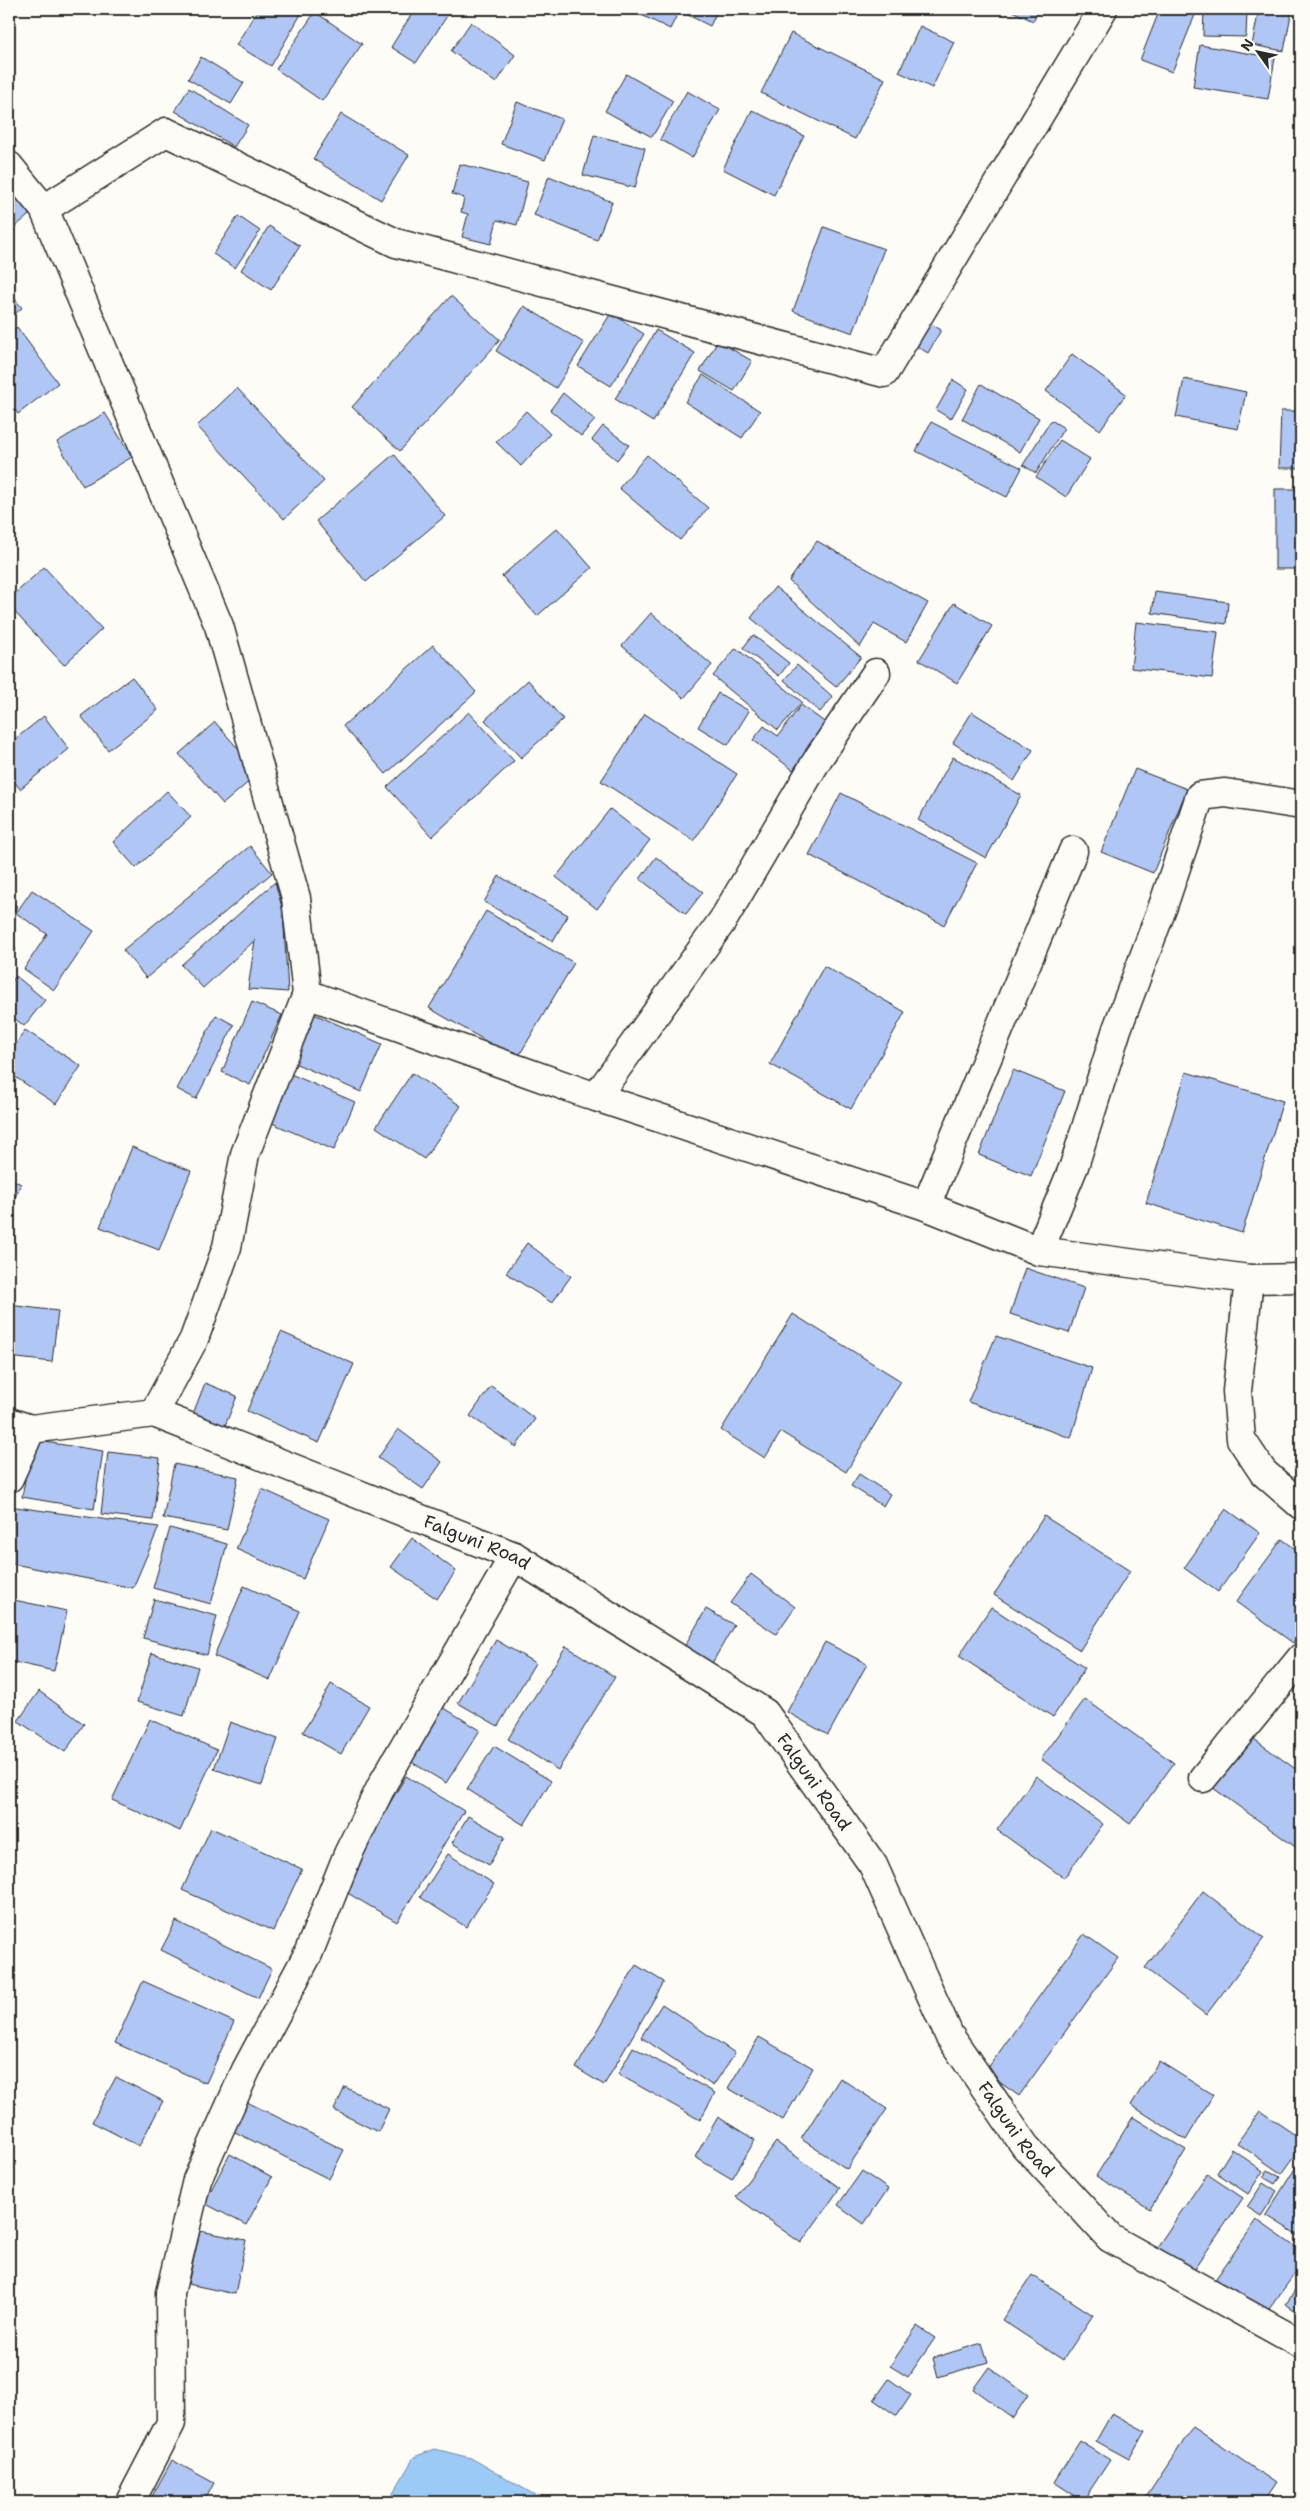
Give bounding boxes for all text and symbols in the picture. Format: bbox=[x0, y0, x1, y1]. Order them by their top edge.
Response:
north arrow bbox=[1232, 28, 1282, 78]
text: N bbox=[1237, 35, 1258, 54]
street label: Falguni Road bbox=[420, 1509, 535, 1576]
street label: Falguni Road bbox=[771, 1729, 857, 1835]
street label: Falguni Road bbox=[972, 2077, 1060, 2182]

